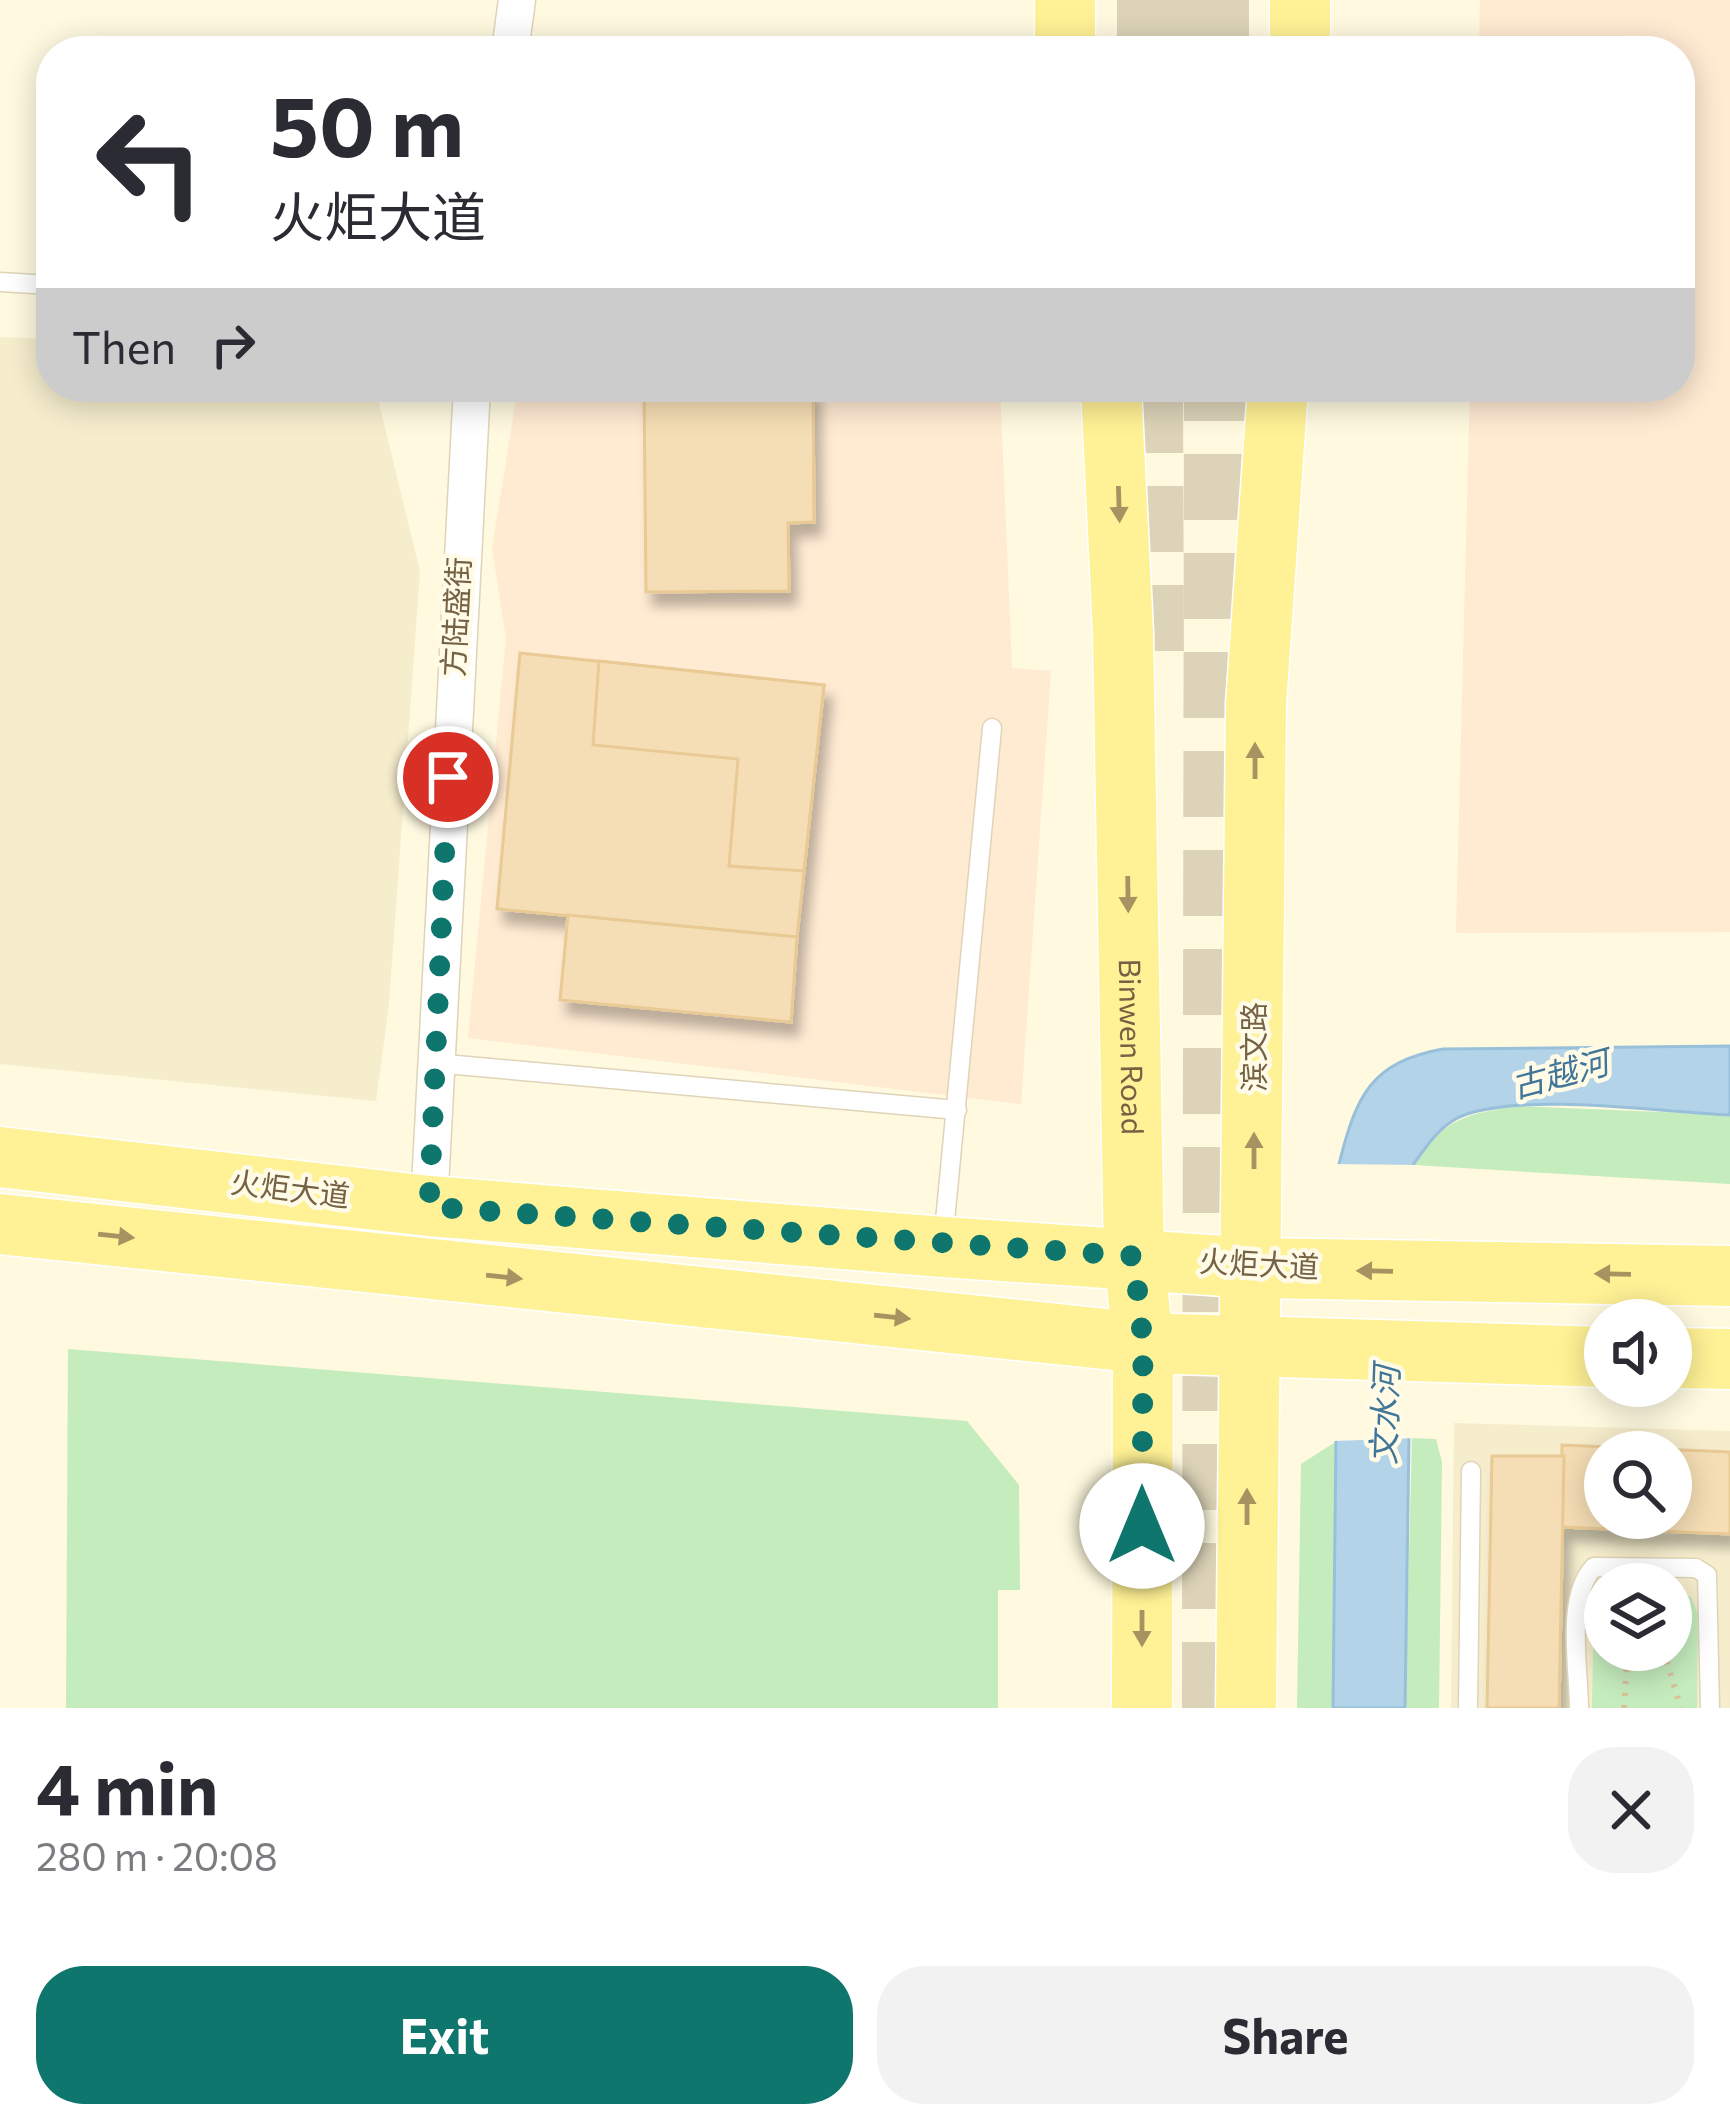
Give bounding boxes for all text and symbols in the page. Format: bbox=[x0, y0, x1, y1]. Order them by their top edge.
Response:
text: 50 m bbox=[270, 72, 464, 174]
icon: left bbox=[72, 84, 228, 240]
text: 火炬大道 bbox=[270, 182, 486, 248]
icon: right bbox=[200, 312, 266, 378]
text: Then bbox=[72, 318, 176, 373]
one-way arrow bbox=[1110, 486, 1129, 524]
street label: 方陆盛街 bbox=[433, 556, 476, 678]
pin bbox=[397, 726, 499, 828]
one-way arrow bbox=[1245, 741, 1265, 779]
icon: arrive bbox=[415, 744, 481, 810]
one-way arrow bbox=[1118, 876, 1137, 914]
street label: Binwen Road bbox=[1113, 958, 1153, 1135]
street label: 滨文路 bbox=[1234, 1002, 1271, 1092]
water label: 古越河 bbox=[1506, 1038, 1619, 1105]
one-way arrow bbox=[1244, 1131, 1264, 1169]
street label: 火炬大道 bbox=[228, 1162, 352, 1213]
one-way arrow bbox=[98, 1227, 135, 1246]
street label: 火炬大道 bbox=[1198, 1241, 1320, 1284]
one-way arrow bbox=[1355, 1261, 1393, 1280]
one-way arrow bbox=[1593, 1265, 1631, 1284]
one-way arrow bbox=[486, 1268, 523, 1287]
map controls bbox=[1584, 1299, 1692, 1671]
button: sound bbox=[1584, 1299, 1692, 1407]
one-way arrow bbox=[874, 1308, 911, 1327]
water label: 文水河 bbox=[1361, 1359, 1406, 1465]
button: search bbox=[1584, 1431, 1692, 1539]
position arrow bbox=[1079, 1463, 1205, 1589]
one-way arrow bbox=[1238, 1487, 1257, 1525]
button: layers bbox=[1584, 1563, 1692, 1671]
one-way arrow bbox=[1132, 1610, 1152, 1648]
text: 4 min bbox=[36, 1742, 218, 1830]
button: close bbox=[1568, 1747, 1694, 1873]
text: 280 m · 20:08 bbox=[36, 1831, 278, 1879]
button: Exit bbox=[36, 1966, 853, 2104]
button: Share bbox=[877, 1966, 1694, 2104]

